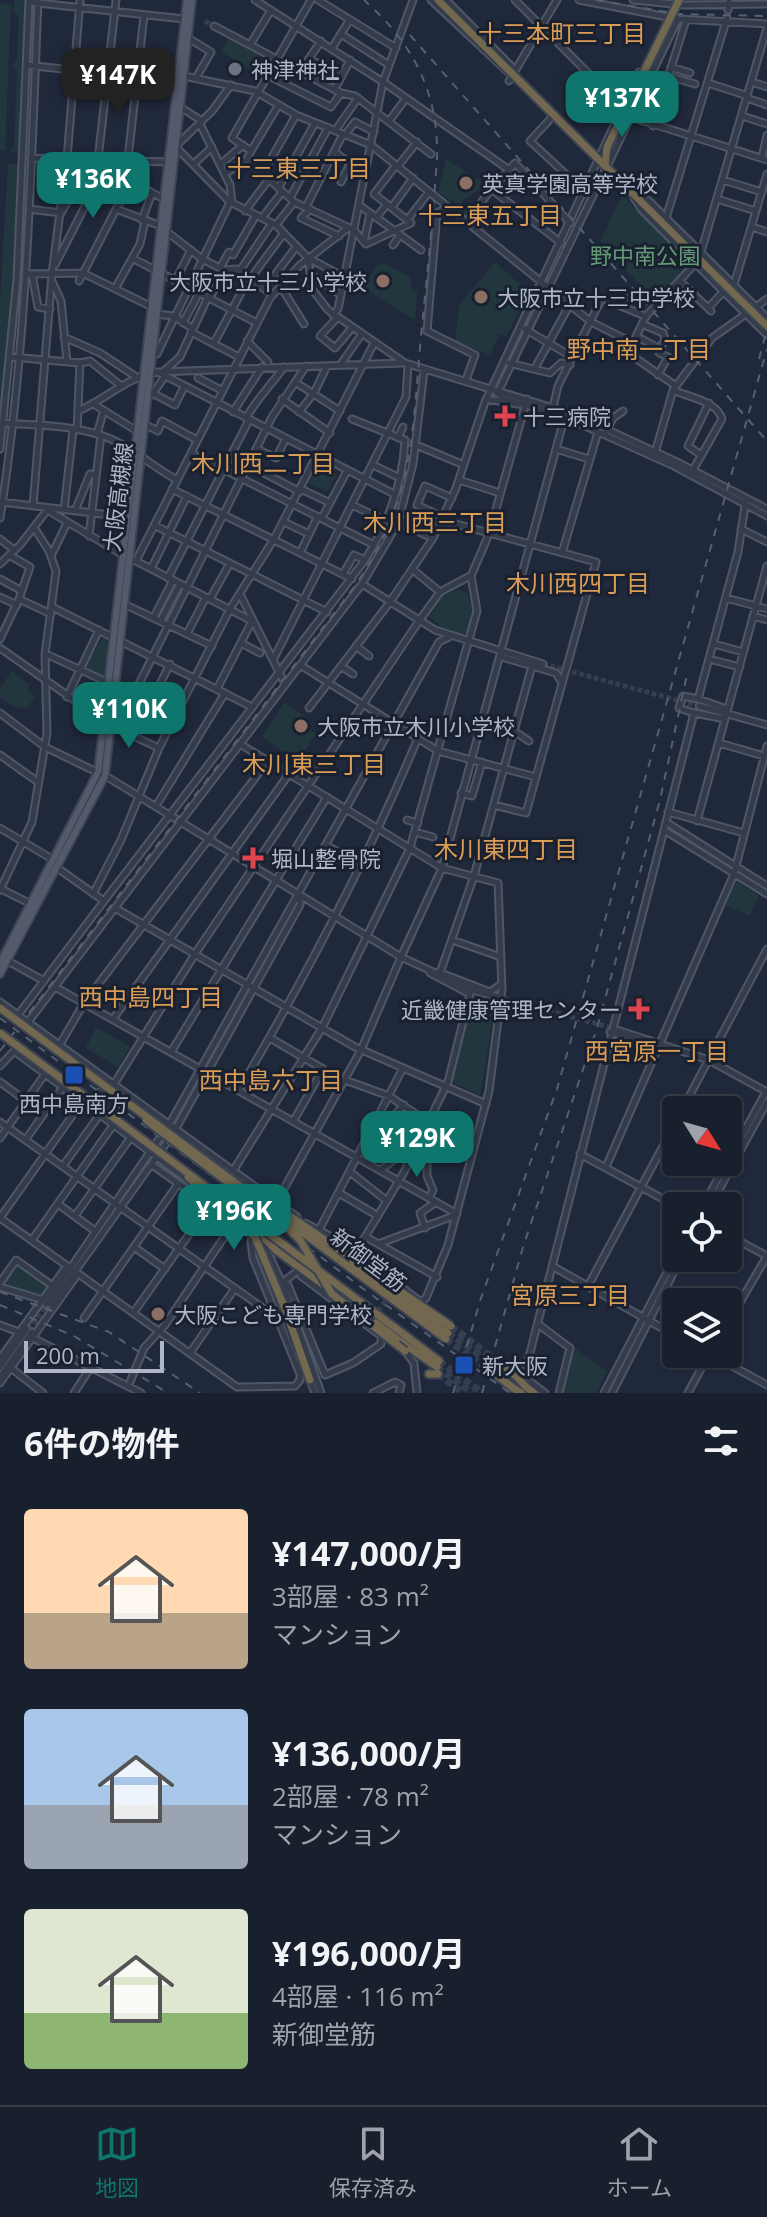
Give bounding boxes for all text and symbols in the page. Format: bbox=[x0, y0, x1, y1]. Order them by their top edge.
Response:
district label: 十三本町三丁目 bbox=[478, 16, 646, 49]
pin: ¥147K bbox=[62, 48, 174, 116]
place label: 神津神社 bbox=[251, 54, 339, 84]
text: ¥147K bbox=[80, 56, 156, 92]
marker: 神津神社 bbox=[226, 60, 244, 78]
pin: ¥137K bbox=[566, 71, 678, 139]
text: ¥137K bbox=[584, 79, 660, 115]
district label: 十三東三丁目 bbox=[227, 151, 371, 184]
pin: ¥136K bbox=[37, 152, 149, 220]
text: ¥136K bbox=[55, 160, 131, 196]
place label: 英真学園高等学校 bbox=[482, 168, 658, 198]
marker: 英真学園高等学校 bbox=[457, 174, 475, 192]
district label: 十三東五丁目 bbox=[418, 198, 562, 231]
park label: 野中南公園 bbox=[590, 240, 700, 270]
place label: 大阪市立十三小学校 bbox=[169, 266, 367, 296]
marker: 大阪市立十三小学校 bbox=[374, 272, 392, 290]
place label: 大阪市立十三中学校 bbox=[497, 282, 695, 312]
marker: 大阪市立十三中学校 bbox=[472, 288, 490, 306]
district label: 野中南一丁目 bbox=[567, 332, 711, 365]
place label: 十三病院 bbox=[523, 401, 611, 431]
marker: 十三病院 bbox=[494, 405, 516, 427]
street label: 大阪高槻線 bbox=[95, 441, 139, 553]
district label: 木川西二丁目 bbox=[191, 446, 335, 479]
district label: 木川西三丁目 bbox=[363, 505, 507, 538]
district label: 木川西四丁目 bbox=[506, 566, 650, 599]
pin: ¥110K bbox=[73, 682, 185, 750]
text: ¥110K bbox=[91, 690, 167, 726]
place label: 大阪市立木川小学校 bbox=[317, 711, 515, 741]
marker: 大阪市立木川小学校 bbox=[292, 717, 310, 735]
district label: 木川東三丁目 bbox=[242, 747, 386, 780]
district label: 木川東四丁目 bbox=[434, 832, 578, 865]
place label: 堀山整骨院 bbox=[271, 843, 381, 873]
marker: 堀山整骨院 bbox=[242, 847, 264, 869]
district label: 西中島四丁目 bbox=[79, 980, 223, 1013]
place label: 近畿健康管理センター bbox=[401, 994, 621, 1024]
marker: 近畿健康管理センター bbox=[628, 998, 650, 1020]
district label: 西宮原一丁目 bbox=[585, 1034, 729, 1067]
district label: 西中島六丁目 bbox=[199, 1063, 343, 1096]
marker: 西中島南方 bbox=[63, 1064, 85, 1086]
place label: 西中島南方 bbox=[19, 1088, 129, 1118]
north arrow bbox=[662, 1096, 742, 1176]
map controls bbox=[662, 1096, 742, 1368]
pin: ¥129K bbox=[361, 1111, 473, 1179]
text: ¥129K bbox=[379, 1119, 455, 1155]
pin: ¥196K bbox=[178, 1184, 290, 1252]
text: ¥196K bbox=[196, 1192, 272, 1228]
button: locate bbox=[662, 1192, 742, 1272]
street label: 新御堂筋 bbox=[325, 1221, 413, 1297]
district label: 宮原三丁目 bbox=[510, 1278, 630, 1311]
button: layers bbox=[662, 1288, 742, 1368]
place label: 大阪こども専門学校 bbox=[174, 1299, 372, 1329]
marker: 大阪こども専門学校 bbox=[149, 1305, 167, 1323]
scale bar bbox=[24, 1337, 164, 1373]
text: 200 m bbox=[36, 1340, 100, 1370]
place label: 新大阪 bbox=[482, 1350, 548, 1380]
marker: 新大阪 bbox=[453, 1354, 475, 1376]
icon: filters bbox=[699, 1419, 743, 1463]
text: 6件の物件 bbox=[24, 1420, 179, 1466]
text: ¥147,000/月 bbox=[272, 1530, 466, 1576]
icon: home bbox=[88, 1541, 184, 1637]
text: 3部屋 · 83 m² bbox=[272, 1578, 429, 1614]
text: マンション bbox=[272, 1616, 402, 1652]
text: ¥136,000/月 bbox=[272, 1730, 466, 1776]
icon: home bbox=[88, 1741, 184, 1837]
text: 2部屋 · 78 m² bbox=[272, 1778, 429, 1814]
text: マンション bbox=[272, 1816, 402, 1852]
text: ¥196,000/月 bbox=[272, 1930, 466, 1976]
icon: home bbox=[88, 1941, 184, 2037]
text: 4部屋 · 116 m² bbox=[272, 1978, 444, 2014]
text: 新御堂筋 bbox=[272, 2016, 376, 2052]
tab: 地図 bbox=[95, 2122, 139, 2202]
tab: 保存済み bbox=[329, 2122, 417, 2202]
tab: ホーム bbox=[607, 2122, 672, 2202]

